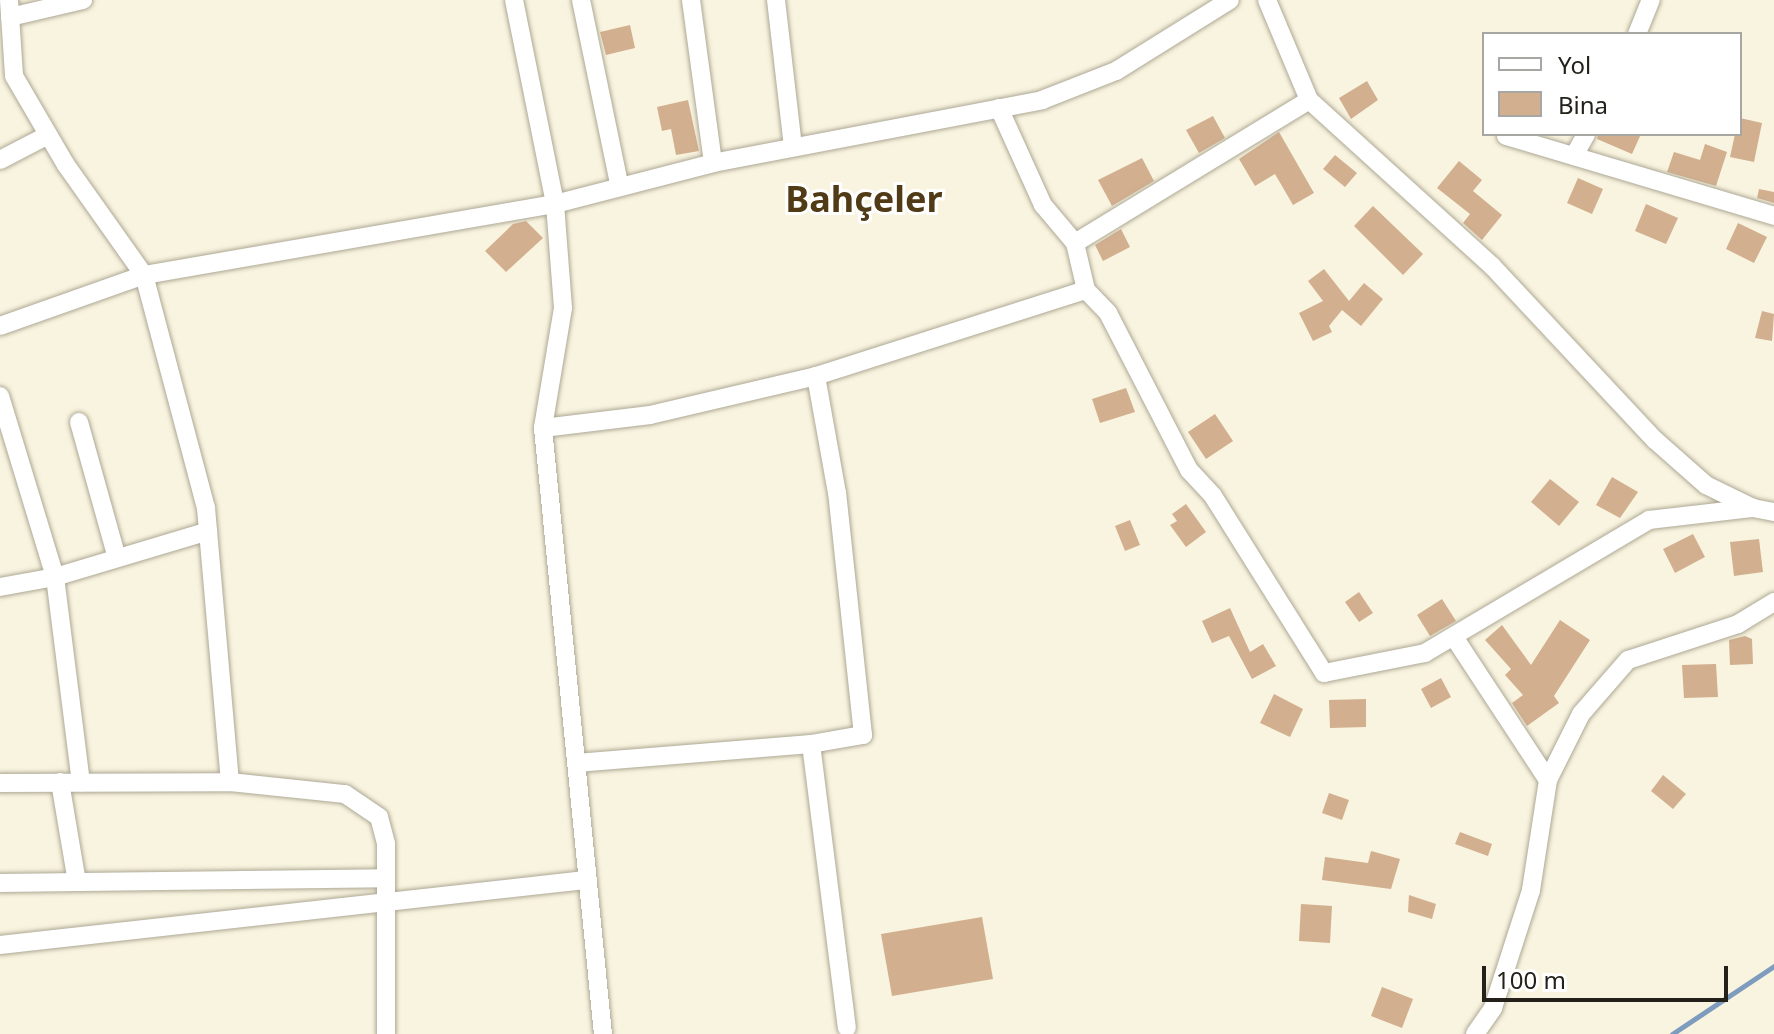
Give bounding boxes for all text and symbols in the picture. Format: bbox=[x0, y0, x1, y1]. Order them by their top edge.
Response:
legend bbox=[1482, 32, 1742, 136]
text: Yol bbox=[1558, 48, 1591, 81]
text: Bina bbox=[1558, 88, 1608, 121]
district label: Bahçeler bbox=[785, 177, 943, 221]
scale bar bbox=[1486, 950, 1732, 1000]
text: 100 m bbox=[1496, 963, 1566, 996]

